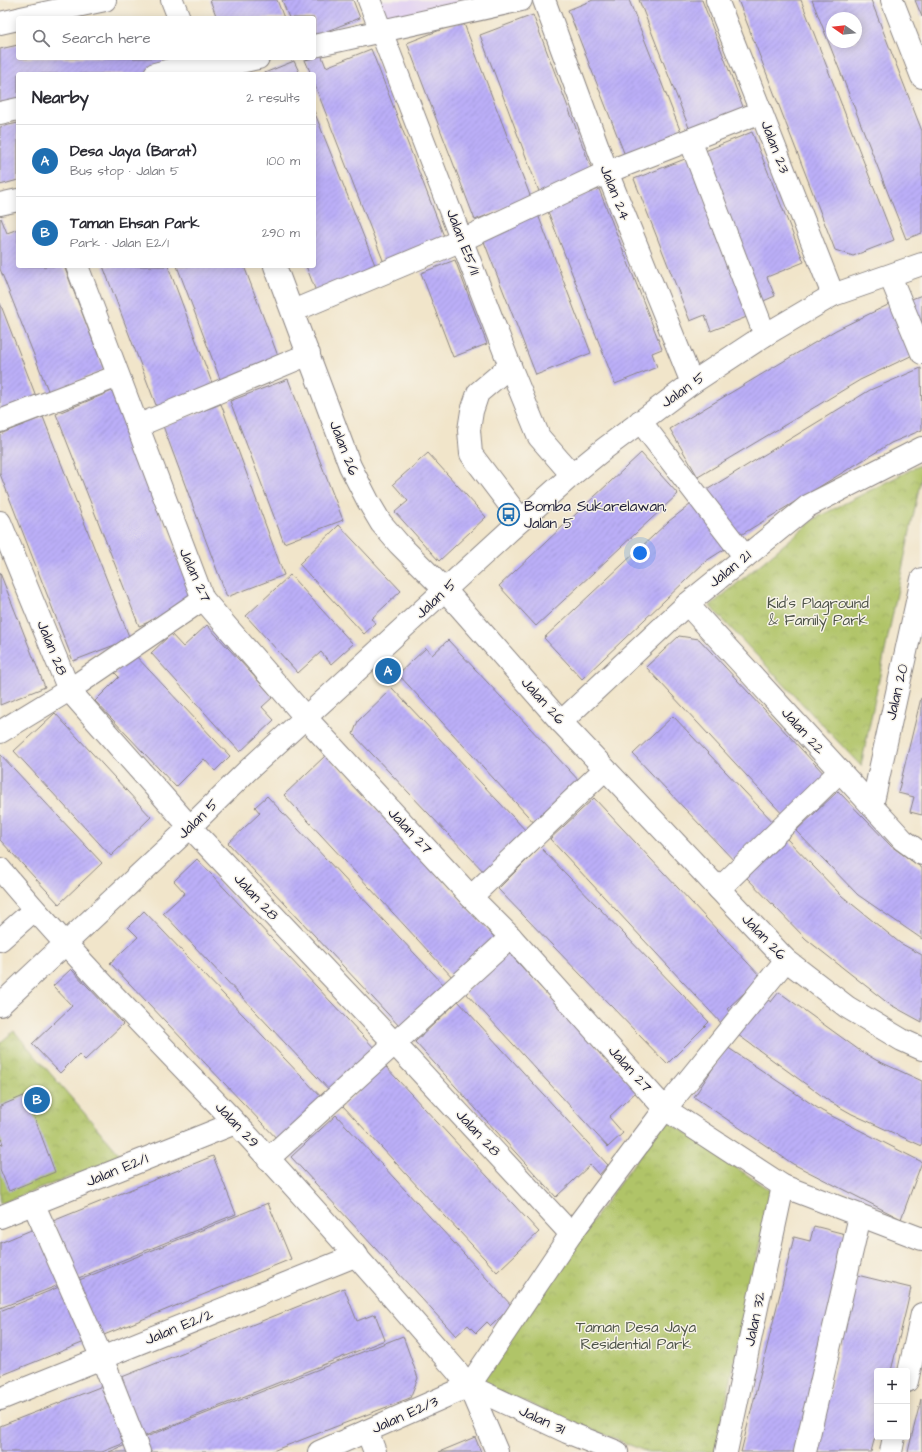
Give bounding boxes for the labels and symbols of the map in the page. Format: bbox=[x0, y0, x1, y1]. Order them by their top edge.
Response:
north arrow bbox=[826, 12, 862, 48]
street label: Jalan 23 bbox=[755, 117, 795, 177]
street label: Jalan 24 bbox=[594, 162, 636, 224]
street label: Jalan E5/11 bbox=[441, 206, 485, 278]
street label: Jalan 5 bbox=[657, 367, 710, 413]
street label: Jalan 26 bbox=[324, 418, 364, 479]
place label: Bomba Sukarelawan, Jalan 5 bbox=[524, 496, 667, 534]
bus stop icon: Bomba Sukarelawan, Jalan 5 bbox=[495, 502, 521, 528]
your location bbox=[630, 543, 650, 563]
street label: Jalan 27 bbox=[174, 545, 216, 605]
street label: Jalan 21 bbox=[704, 545, 756, 593]
street label: Jalan 5 bbox=[411, 574, 462, 624]
park label: Kid's Plaground & Family Park bbox=[767, 593, 869, 632]
street label: Jalan 28 bbox=[32, 617, 73, 679]
pin: A bbox=[375, 656, 401, 686]
street label: Jalan 20 bbox=[880, 661, 914, 722]
street label: Jalan 26 bbox=[516, 673, 570, 730]
street label: Jalan 22 bbox=[776, 703, 830, 759]
street label: Jalan 5 bbox=[173, 794, 223, 844]
street label: Jalan 27 bbox=[383, 803, 437, 859]
street label: Jalan 28 bbox=[229, 869, 283, 925]
street label: Jalan 26 bbox=[737, 909, 792, 965]
street label: Jalan 27 bbox=[603, 1041, 657, 1097]
pin: B bbox=[24, 1085, 50, 1115]
street label: Jalan 29 bbox=[210, 1097, 264, 1153]
street label: Jalan 28 bbox=[451, 1105, 505, 1161]
street label: Jalan E2/1 bbox=[83, 1148, 151, 1192]
street label: Jalan 32 bbox=[739, 1289, 771, 1348]
street label: Jalan E2/2 bbox=[142, 1304, 217, 1350]
park label: Taman Desa Jaya Residential Park bbox=[576, 1317, 696, 1355]
street label: Jalan E2/3 bbox=[368, 1391, 442, 1439]
street label: Jalan 31 bbox=[516, 1400, 569, 1440]

